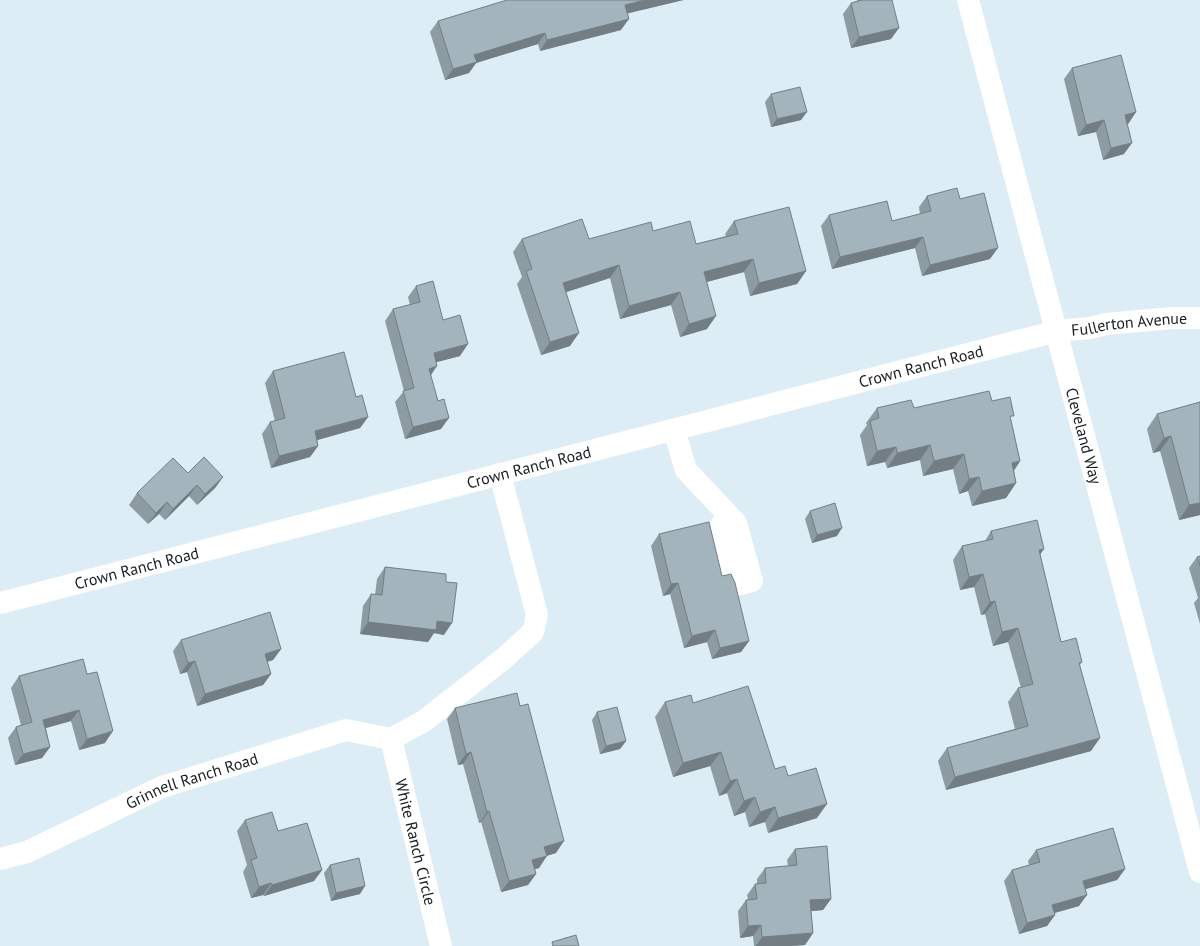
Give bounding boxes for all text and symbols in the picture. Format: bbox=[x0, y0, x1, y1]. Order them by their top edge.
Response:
street label: Fullerton Avenue bbox=[1070, 308, 1187, 340]
street label: Crown Ranch Road bbox=[857, 340, 985, 392]
street label: Cleveland Way bbox=[1062, 385, 1107, 487]
street label: Crown Ranch Road bbox=[464, 441, 593, 493]
street label: Crown Ranch Road bbox=[72, 542, 201, 593]
street label: Grinnell Ranch Road bbox=[122, 748, 260, 813]
street label: White Ranch Circle bbox=[391, 777, 441, 907]

